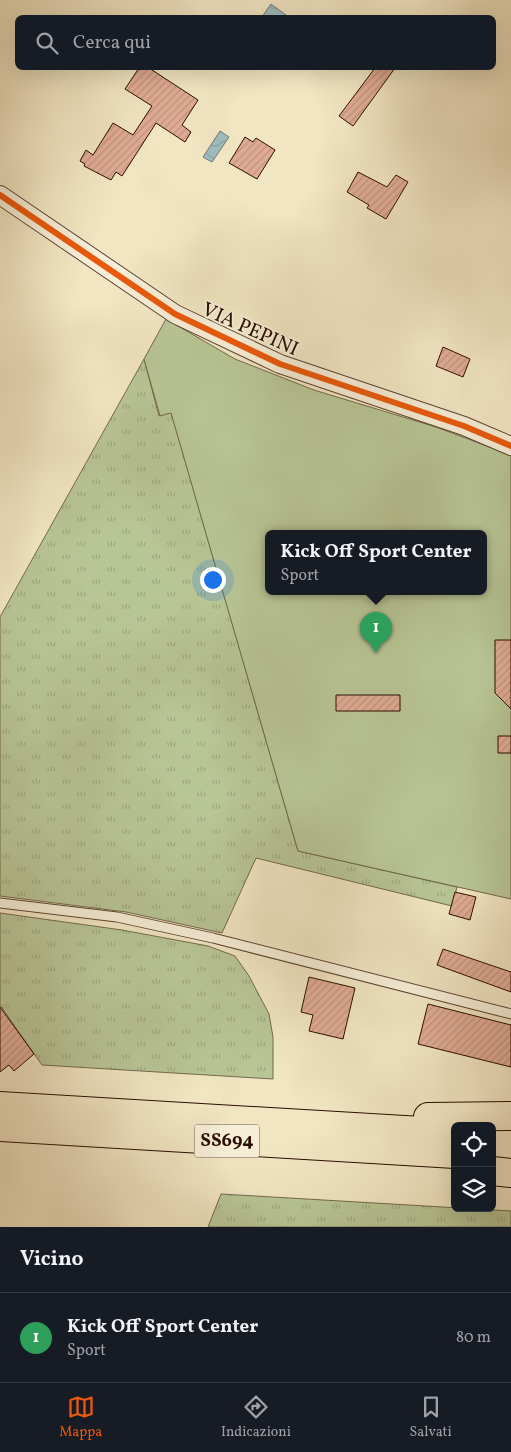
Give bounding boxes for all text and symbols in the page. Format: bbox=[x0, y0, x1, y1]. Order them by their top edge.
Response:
search box bbox=[15, 15, 496, 70]
icon: search bbox=[33, 29, 61, 57]
text: Cerca qui bbox=[73, 30, 151, 56]
street label: VIA PEPINI bbox=[197, 296, 303, 364]
popup bbox=[265, 530, 487, 595]
text: Kick Off Sport Center bbox=[280, 539, 472, 565]
text: Sport bbox=[280, 565, 319, 587]
your location bbox=[200, 567, 226, 593]
pin: 1 bbox=[360, 612, 392, 653]
map controls bbox=[451, 1122, 496, 1212]
button: locate bbox=[451, 1122, 496, 1167]
road number: SS694 bbox=[194, 1124, 260, 1158]
button: layers bbox=[451, 1167, 496, 1212]
text: Vicino bbox=[20, 1245, 84, 1274]
text: Kick Off Sport Center bbox=[67, 1314, 258, 1340]
text: 1 bbox=[33, 1327, 39, 1349]
text: 80 m bbox=[456, 1327, 491, 1349]
text: Sport bbox=[67, 1340, 106, 1362]
tab: Mappa bbox=[59, 1393, 102, 1442]
tab: Indicazioni bbox=[221, 1393, 291, 1442]
tab: Salvati bbox=[410, 1393, 452, 1442]

